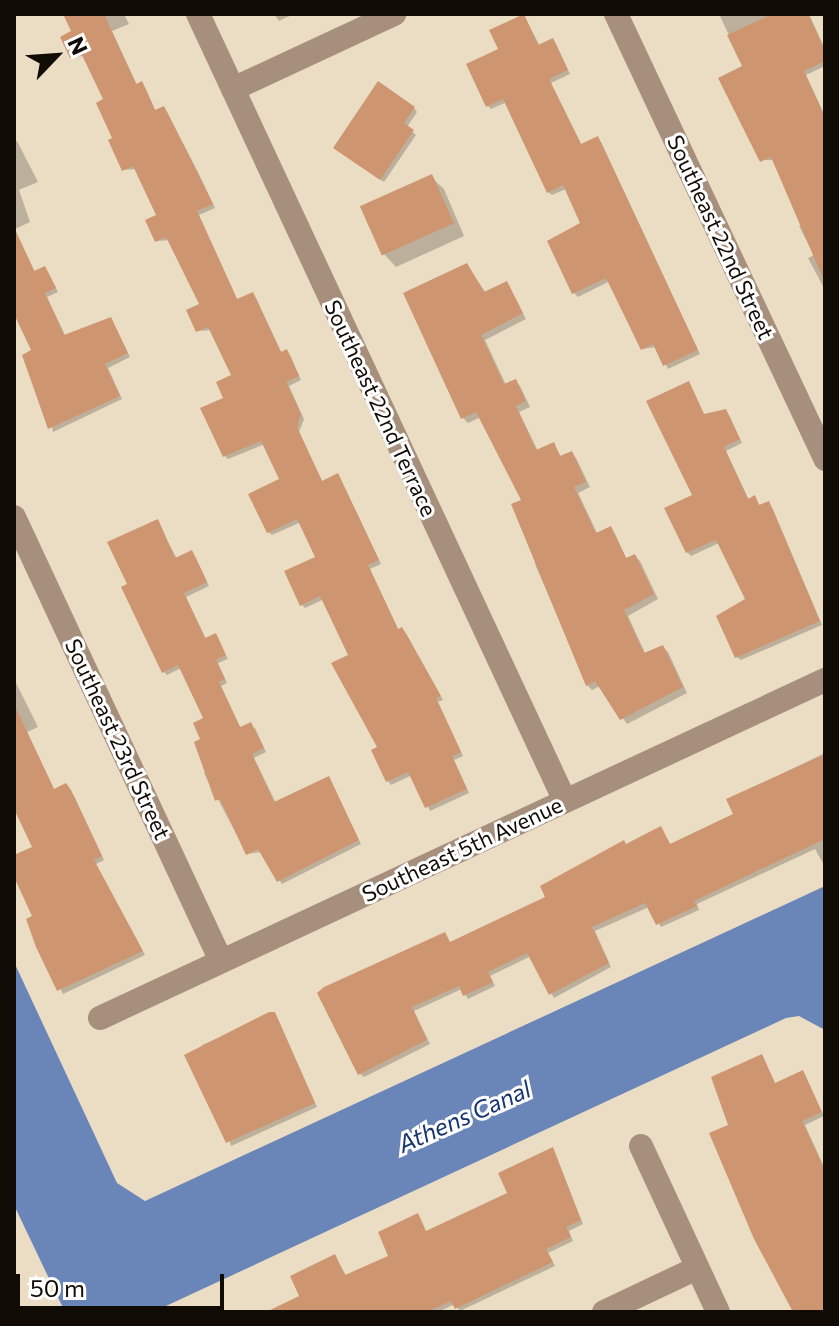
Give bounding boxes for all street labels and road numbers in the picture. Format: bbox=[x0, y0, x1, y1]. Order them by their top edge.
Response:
street label: Southeast 22nd Street bbox=[662, 131, 780, 343]
street label: Southeast 22nd Terrace bbox=[319, 296, 443, 520]
street label: Southeast 23rd Street bbox=[60, 634, 176, 844]
street label: Southeast 5th Avenue bbox=[358, 791, 566, 907]

